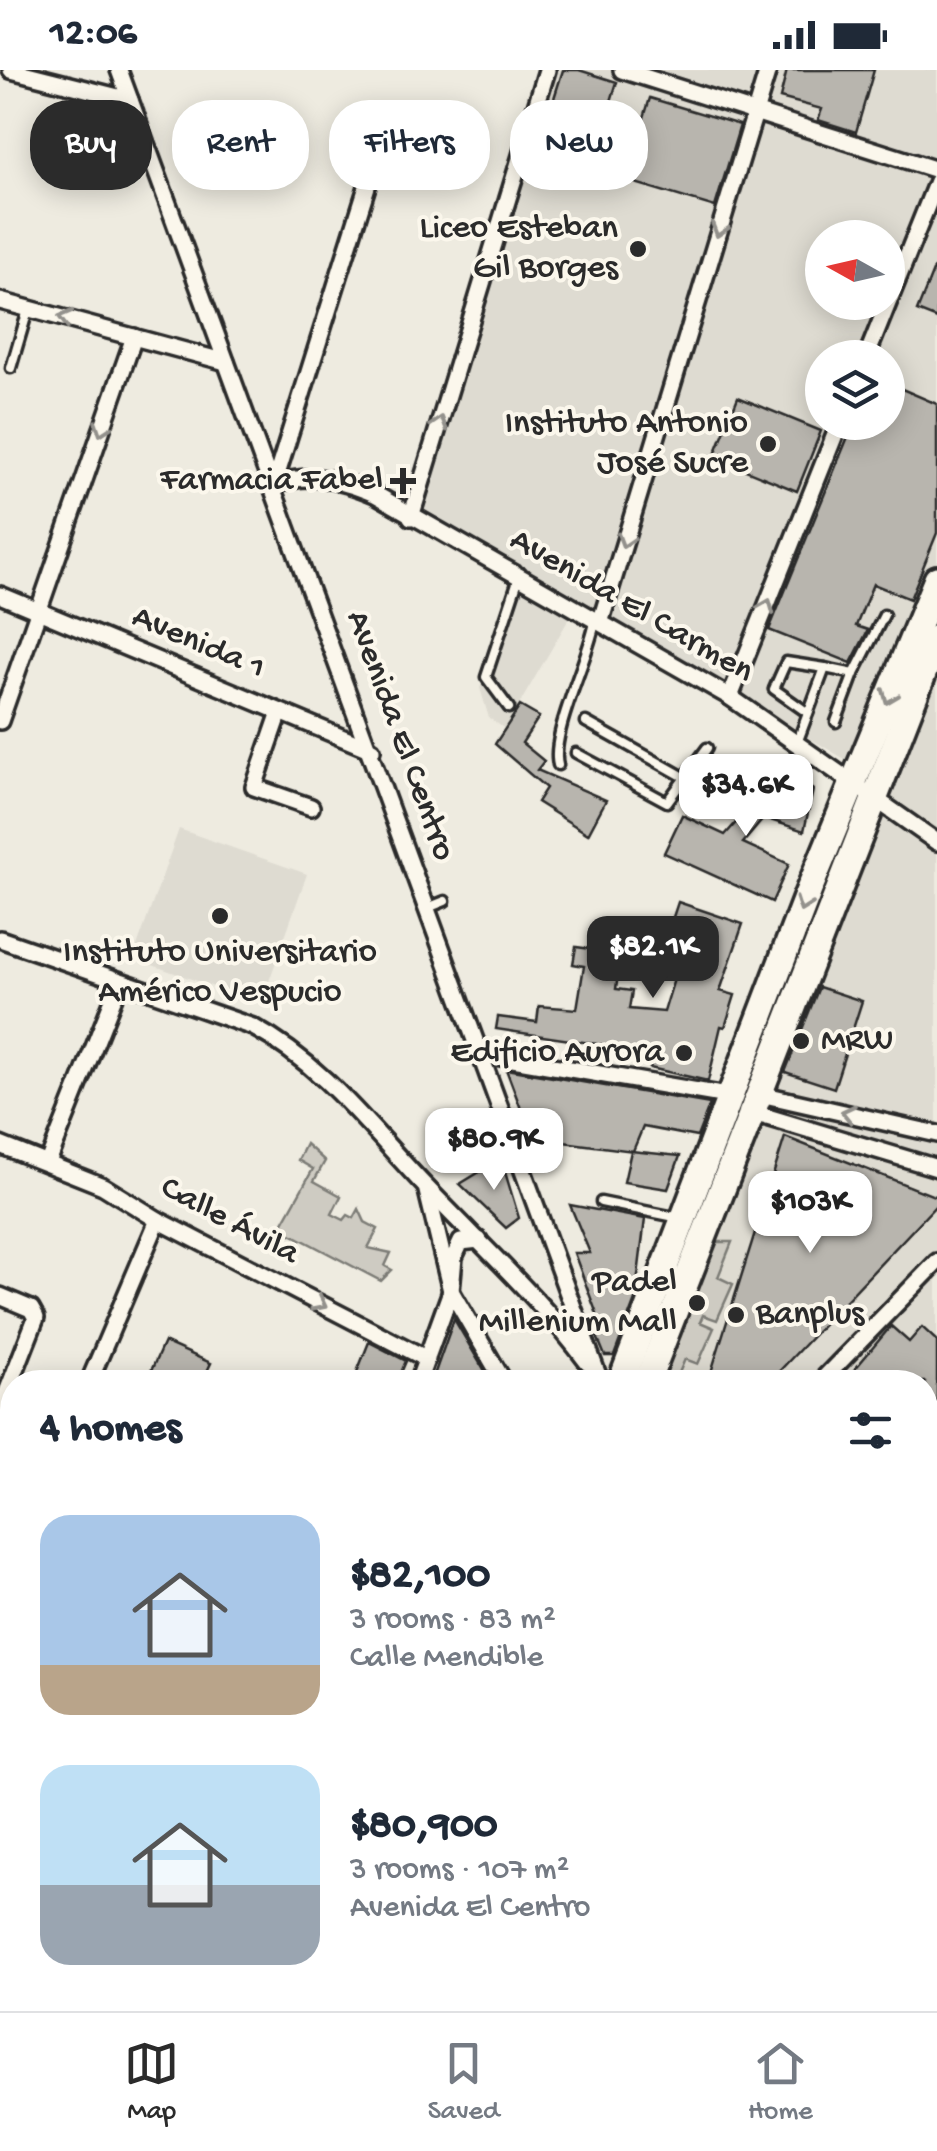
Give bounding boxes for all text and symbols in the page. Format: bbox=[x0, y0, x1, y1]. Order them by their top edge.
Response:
text: 12:06 bbox=[50, 13, 137, 57]
chip: Buy bbox=[30, 100, 152, 190]
chip: Rent bbox=[172, 100, 309, 190]
chip: Filters bbox=[329, 100, 490, 190]
chip: New bbox=[510, 100, 648, 190]
place label: Liceo Esteban Gil Borges bbox=[420, 209, 619, 290]
north arrow bbox=[805, 220, 905, 320]
map controls bbox=[805, 220, 905, 440]
one-way arrow bbox=[710, 221, 731, 238]
marker: Liceo Esteban Gil Borges bbox=[627, 238, 649, 260]
one-way arrow bbox=[57, 309, 74, 330]
button: layers bbox=[805, 340, 905, 440]
place label: Instituto Antonio José Sucre bbox=[505, 404, 749, 485]
one-way arrow bbox=[428, 416, 449, 433]
one-way arrow bbox=[93, 419, 114, 437]
marker: Instituto Antonio José Sucre bbox=[757, 433, 779, 455]
place label: Farmacia Fabel bbox=[159, 461, 383, 502]
marker: Farmacia Fabel bbox=[392, 470, 414, 492]
street label: Avenida El Carmen bbox=[502, 521, 761, 694]
one-way arrow bbox=[616, 532, 637, 549]
street label: Avenida 1 bbox=[125, 598, 271, 690]
one-way arrow bbox=[755, 598, 775, 616]
street label: Avenida El Centro bbox=[335, 605, 463, 867]
one-way arrow bbox=[881, 687, 901, 705]
pin: $34.6K bbox=[665, 754, 827, 839]
text: $34.6K bbox=[701, 767, 791, 805]
one-way arrow bbox=[794, 895, 815, 912]
marker: Instituto Universitario Américo Vespucio bbox=[209, 905, 231, 927]
pin: $82.1K bbox=[572, 916, 734, 1001]
text: $82.1K bbox=[609, 929, 697, 967]
place label: Instituto Universitario Américo Vespucio bbox=[63, 933, 377, 1014]
place label: MRW bbox=[821, 1021, 893, 1062]
marker: MRW bbox=[790, 1030, 812, 1052]
place label: Edificio Aurora bbox=[450, 1033, 666, 1074]
marker: Edificio Aurora bbox=[673, 1042, 695, 1064]
one-way arrow bbox=[840, 1104, 857, 1125]
pin: $80.9K bbox=[413, 1108, 575, 1193]
text: $80.9K bbox=[447, 1121, 541, 1159]
street label: Calle Ávila bbox=[153, 1168, 307, 1276]
pin: $103K bbox=[740, 1171, 880, 1256]
text: $103K bbox=[770, 1184, 850, 1222]
place label: Padel Millenium Mall bbox=[479, 1263, 677, 1344]
one-way arrow bbox=[310, 1292, 328, 1311]
marker: Padel Millenium Mall bbox=[686, 1292, 708, 1314]
place label: Banplus bbox=[755, 1295, 865, 1336]
marker: Banplus bbox=[725, 1304, 747, 1326]
icon: filters bbox=[843, 1403, 898, 1458]
text: 4 homes bbox=[40, 1406, 181, 1455]
text: $82,100 bbox=[350, 1553, 490, 1602]
icon: home bbox=[120, 1555, 240, 1675]
text: 3 rooms · 83 m² bbox=[350, 1602, 556, 1640]
text: Calle Mendible bbox=[350, 1640, 543, 1678]
text: $80,900 bbox=[350, 1803, 498, 1852]
icon: home bbox=[120, 1805, 240, 1925]
text: 3 rooms · 107 m² bbox=[350, 1852, 569, 1890]
text: Avenida El Centro bbox=[350, 1890, 590, 1928]
tab: Map bbox=[124, 2036, 179, 2129]
tab: Saved bbox=[428, 2036, 499, 2129]
tab: Home bbox=[748, 2036, 813, 2129]

